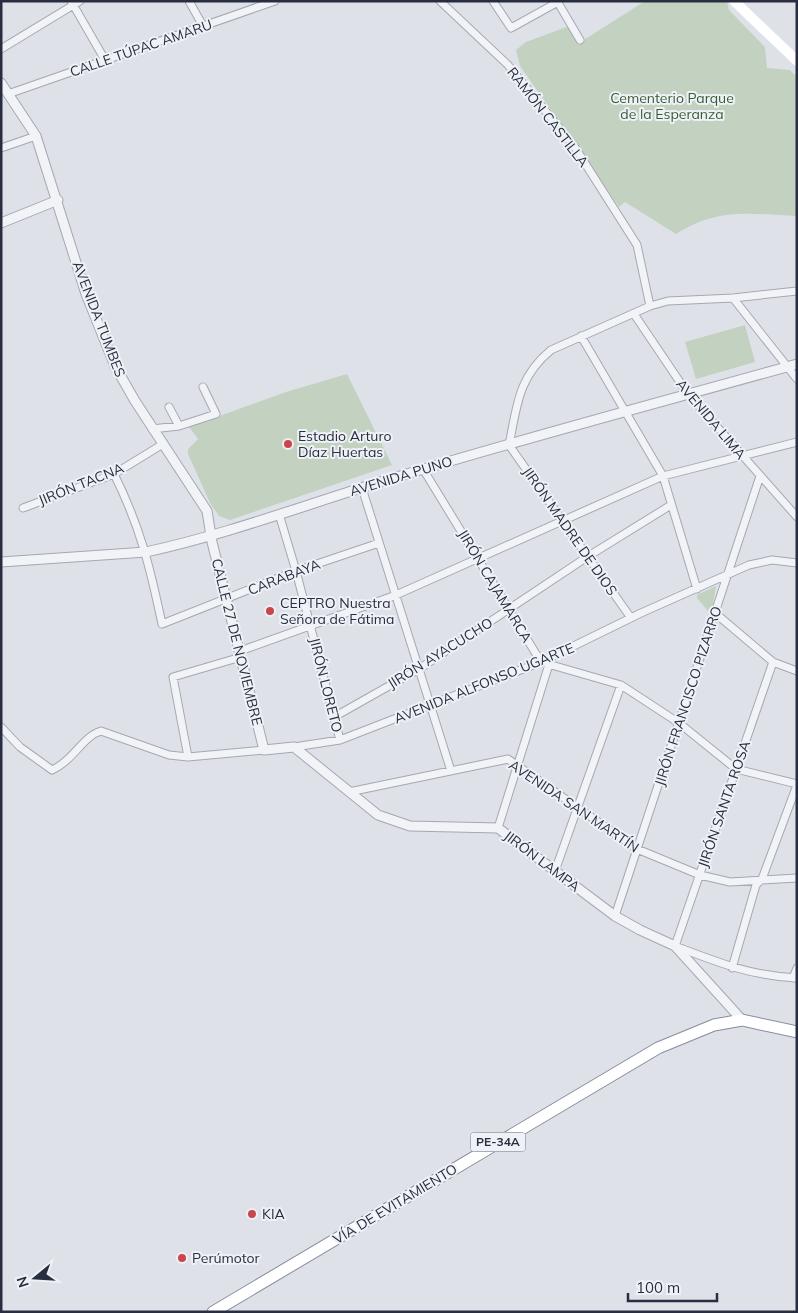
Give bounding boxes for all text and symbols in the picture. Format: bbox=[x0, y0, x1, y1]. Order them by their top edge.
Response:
street label: CALLE TÚPAC AMARU bbox=[67, 15, 215, 81]
street label: RAMÓN CASTILLA bbox=[503, 63, 593, 171]
park label: Cementerio Parque de la Esperanza bbox=[610, 89, 734, 123]
street label: AVENIDA TUMBES bbox=[69, 258, 130, 380]
street label: AVENIDA LIMA bbox=[672, 375, 750, 463]
place label: Estadio Arturo Díaz Huertas bbox=[298, 427, 391, 461]
marker: Estadio Arturo Díaz Huertas bbox=[282, 438, 294, 450]
street label: AVENIDA PUNO bbox=[347, 452, 455, 500]
street label: JIRÓN TACNA bbox=[36, 458, 127, 509]
street label: JIRÓN MADRE DE DIOS bbox=[519, 463, 621, 599]
street label: JIRÓN CAJAMARCA bbox=[454, 526, 536, 647]
street label: CARABAYA bbox=[245, 555, 323, 599]
street label: CALLE 27 DE NOVIEMBRE bbox=[207, 557, 267, 727]
place label: CEPTRO Nuestra Señora de Fátima bbox=[280, 594, 394, 628]
street label: JIRÓN FRANCISCO PIZARRO bbox=[650, 604, 726, 788]
marker: CEPTRO Nuestra Señora de Fátima bbox=[264, 605, 276, 617]
street label: JIRÓN AYACUCHO bbox=[384, 613, 496, 693]
street label: JIRÓN LORETO bbox=[306, 636, 346, 734]
street label: AVENIDA ALFONSO UGARTE bbox=[391, 639, 577, 727]
street label: JIRÓN SANTA ROSA bbox=[694, 738, 754, 870]
street label: AVENIDA SAN MARTÍN bbox=[505, 756, 643, 856]
street label: JIRÓN LAMPA bbox=[500, 826, 584, 896]
road number: PE-34A bbox=[470, 1132, 526, 1152]
street label: VÍA DE EVITAMIENTO bbox=[330, 1160, 460, 1248]
place label: KIA bbox=[262, 1205, 286, 1223]
marker: KIA bbox=[246, 1208, 258, 1220]
place label: Perúmotor bbox=[192, 1249, 261, 1267]
marker: Perúmotor bbox=[176, 1252, 188, 1264]
north arrow bbox=[10, 1253, 60, 1303]
scale bar bbox=[628, 1270, 717, 1302]
text: N bbox=[12, 1274, 33, 1290]
text: 100 m bbox=[636, 1278, 680, 1297]

